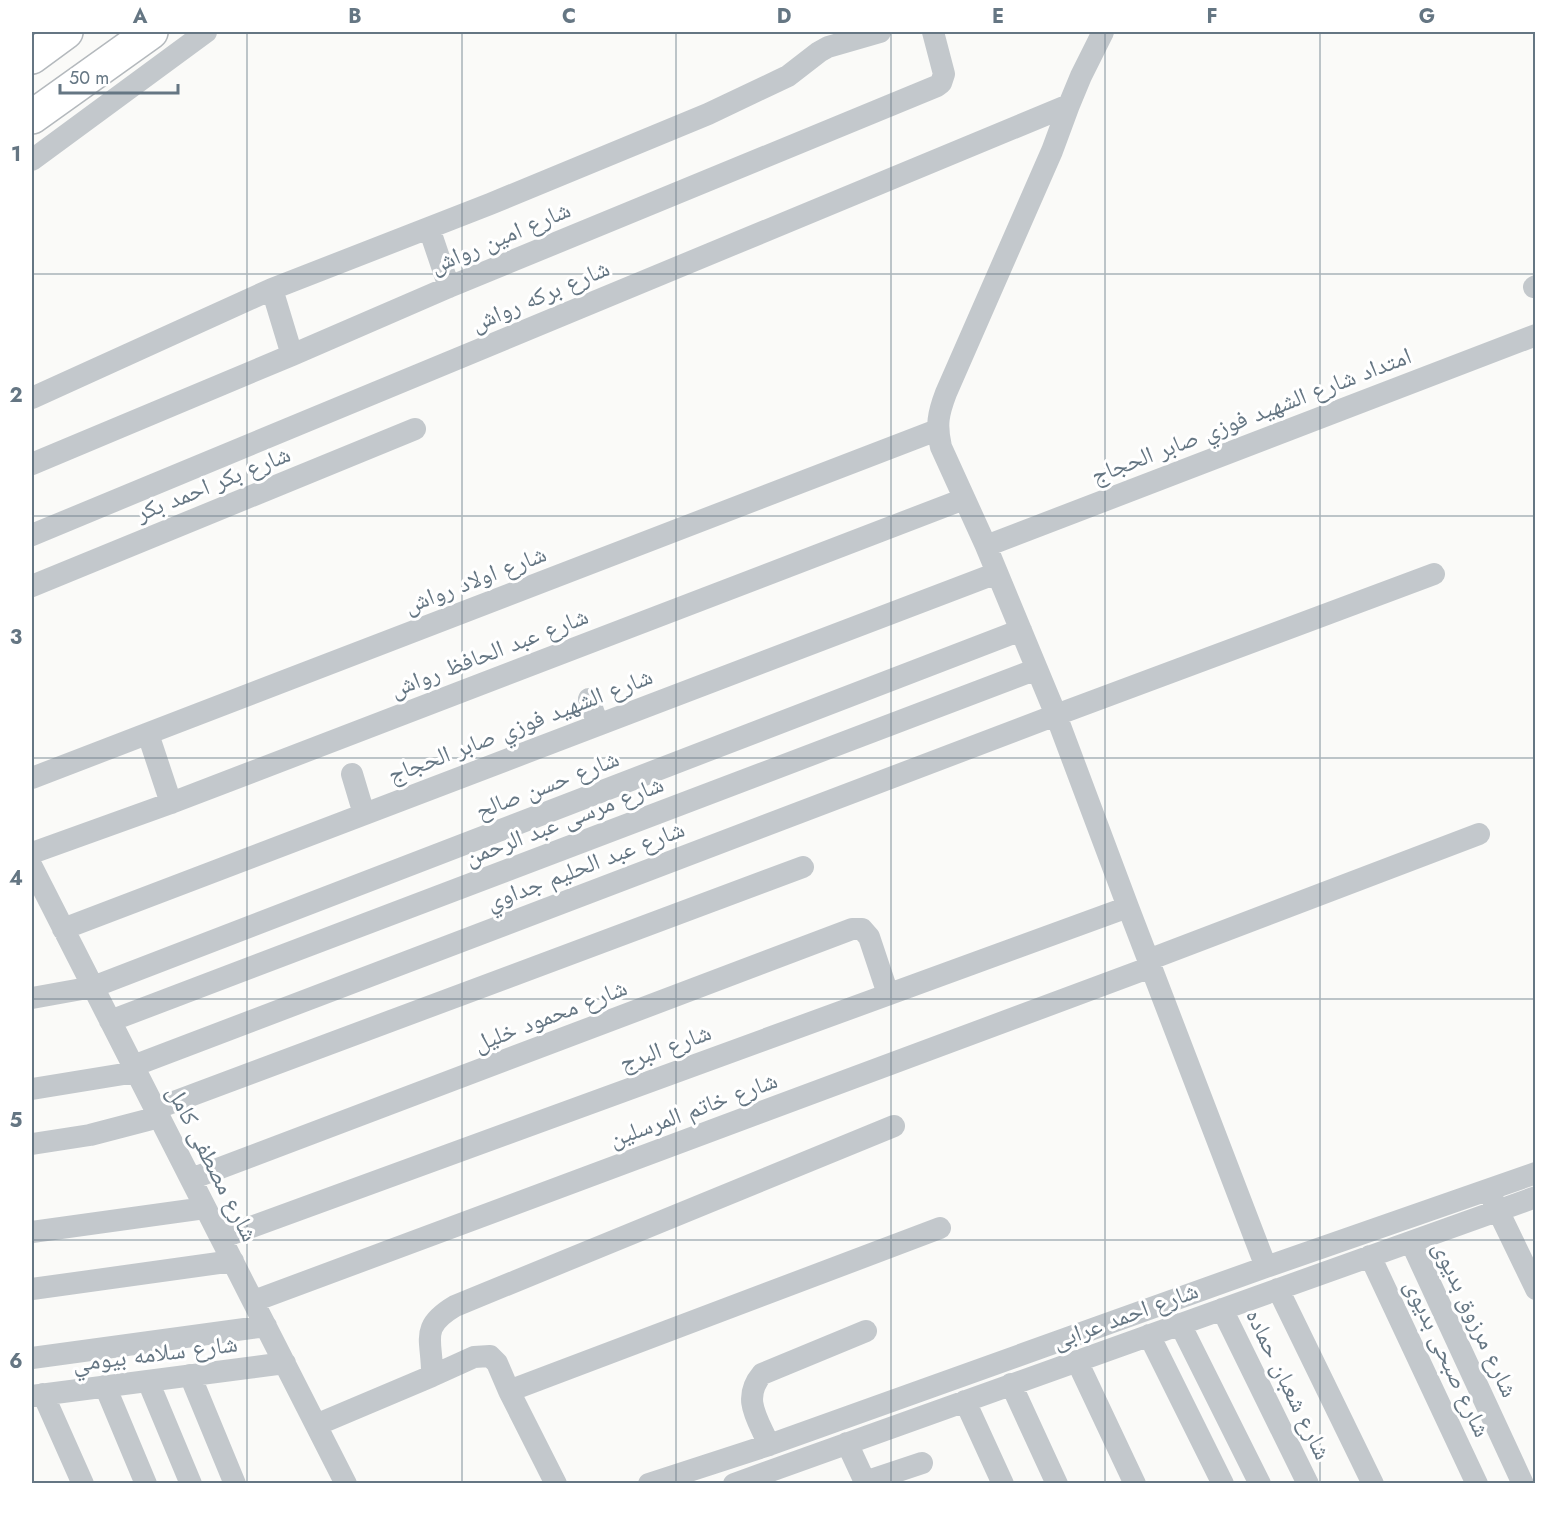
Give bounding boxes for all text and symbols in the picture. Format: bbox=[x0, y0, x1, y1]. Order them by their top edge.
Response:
text: A bbox=[132, 2, 148, 31]
text: B bbox=[348, 2, 362, 31]
text: C bbox=[562, 2, 576, 31]
text: D bbox=[777, 2, 791, 31]
text: E bbox=[992, 2, 1004, 31]
text: F bbox=[1206, 2, 1218, 31]
text: G bbox=[1419, 2, 1435, 31]
scale bar bbox=[60, 57, 178, 95]
text: 50 m bbox=[69, 65, 109, 91]
text: 1 bbox=[11, 140, 21, 169]
street label: شارع امين رواش bbox=[424, 192, 576, 282]
street label: شارع بركه رواش bbox=[465, 250, 615, 340]
street label: امتداد شارع الشهيد فوزي صابر الحجاج bbox=[1086, 338, 1417, 494]
text: 2 bbox=[9, 381, 23, 410]
street label: شارع بكر احمد بكر bbox=[129, 436, 296, 530]
street label: شارع اولاد رواش bbox=[399, 536, 551, 622]
street label: شارع عبد الحافظ رواش bbox=[385, 598, 593, 706]
text: 3 bbox=[10, 623, 22, 652]
street label: شارع الشهيد فوزي صابر الحجاج bbox=[383, 658, 658, 794]
street label: شارع حسن صالح bbox=[470, 741, 624, 827]
street label: شارع مرسى عبد الرحمن bbox=[460, 766, 668, 874]
street label: شارع عبد الحليم جداوي bbox=[481, 811, 690, 921]
text: 4 bbox=[9, 864, 23, 893]
street label: شارع محمود خليل bbox=[468, 970, 632, 1060]
street label: شارع البرج bbox=[614, 1014, 716, 1080]
street label: شارع خاتم المرسلين bbox=[604, 1062, 782, 1156]
street label: شارع مصطفى كامل bbox=[158, 1079, 268, 1247]
text: 5 bbox=[10, 1106, 23, 1135]
street label: شارع مرزوق بديوى bbox=[1424, 1235, 1528, 1403]
street label: شارع احمد عرابى bbox=[1047, 1272, 1203, 1358]
street label: شارع صبحى بديوى bbox=[1396, 1273, 1500, 1443]
street label: شارع شعبان حماده bbox=[1237, 1303, 1341, 1465]
street label: شارع سلامه بيومي bbox=[70, 1326, 240, 1383]
text: 6 bbox=[9, 1347, 23, 1376]

